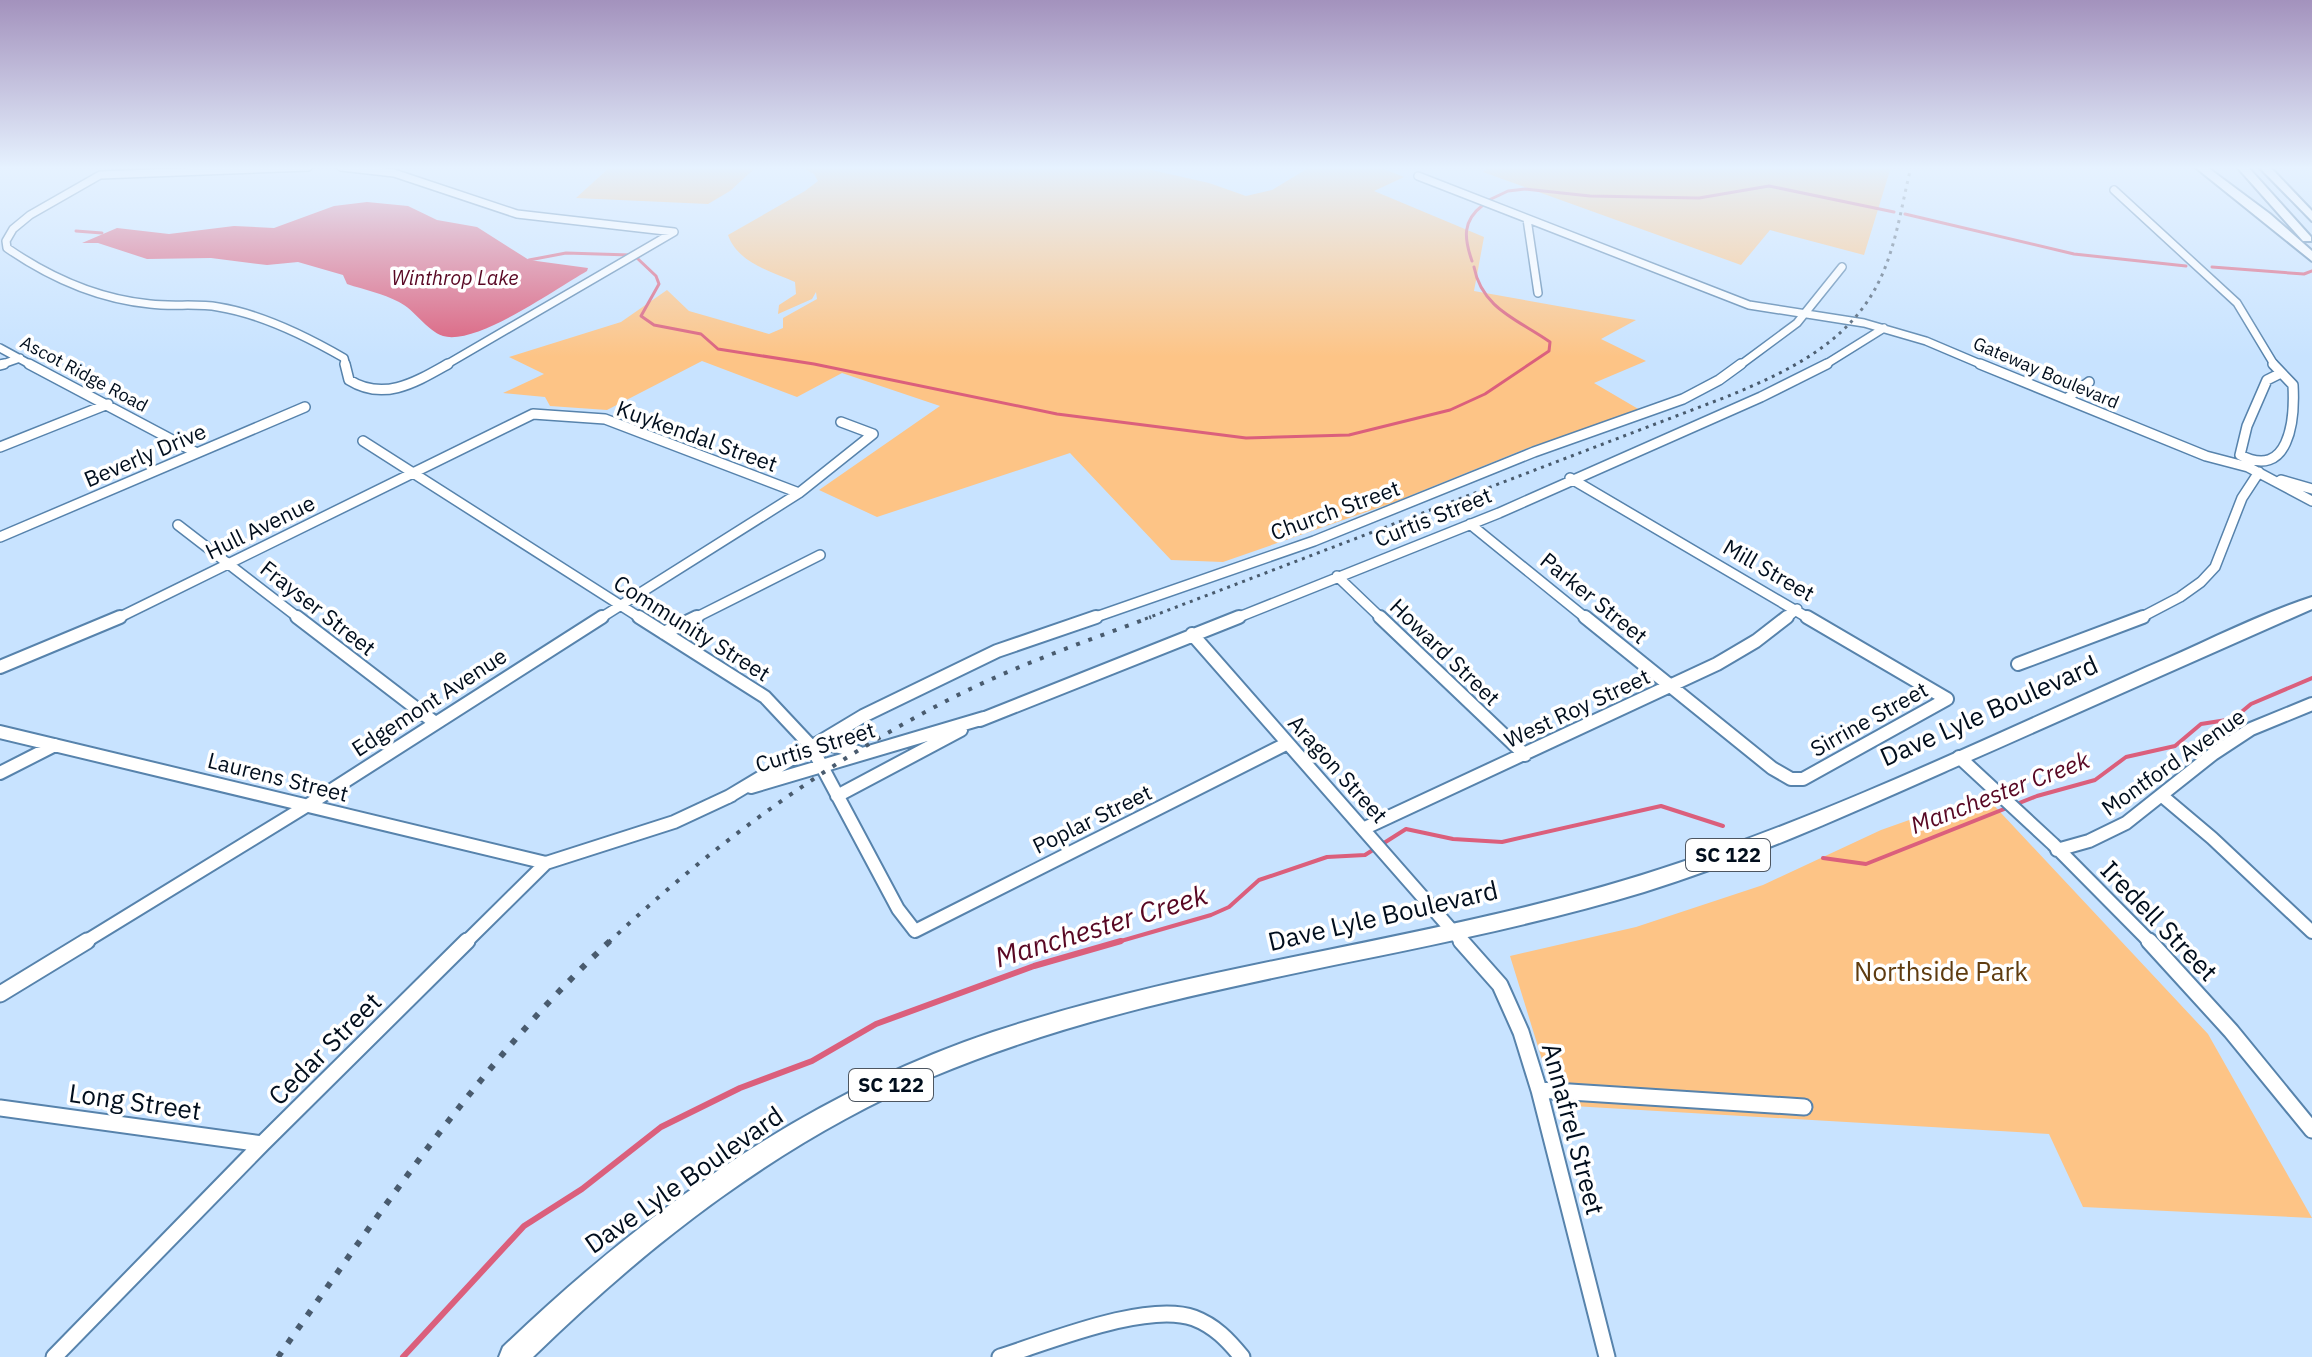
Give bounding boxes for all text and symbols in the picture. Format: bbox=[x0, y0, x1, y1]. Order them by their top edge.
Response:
water label: Winthrop Lake bbox=[391, 264, 519, 291]
street label: Ascot Ridge Road bbox=[16, 330, 152, 417]
street label: Gateway Boulevard bbox=[1970, 331, 2123, 414]
street label: Kuykendal Street bbox=[613, 393, 782, 478]
street label: Beverly Drive bbox=[79, 416, 210, 493]
street label: Church Street bbox=[1266, 473, 1404, 546]
street label: Curtis Street bbox=[1370, 480, 1496, 553]
street label: Hull Avenue bbox=[200, 488, 319, 566]
street label: Mill Street bbox=[1718, 532, 1820, 607]
street label: Parker Street bbox=[1535, 545, 1654, 650]
street label: Frayser Street bbox=[255, 553, 382, 662]
street label: Community Street bbox=[609, 568, 776, 687]
street label: Howard Street bbox=[1384, 592, 1507, 712]
street label: Edgemont Avenue bbox=[346, 641, 512, 763]
street label: Dave Lyle Boulevard bbox=[1874, 647, 2103, 773]
street label: West Roy Street bbox=[1499, 661, 1654, 754]
street label: Sirrine Street bbox=[1805, 674, 1933, 763]
street label: Montford Avenue bbox=[2095, 701, 2250, 822]
street label: Aragon Street bbox=[1282, 709, 1395, 829]
street label: Curtis Street bbox=[751, 715, 878, 778]
water label: Manchester Creek bbox=[1906, 743, 2094, 841]
street label: Laurens Street bbox=[205, 745, 352, 808]
street label: Poplar Street bbox=[1027, 777, 1156, 860]
road number: SC 122 bbox=[1686, 839, 1770, 871]
street label: Iredell Street bbox=[2094, 853, 2226, 988]
street label: Dave Lyle Boulevard bbox=[1265, 872, 1501, 958]
water label: Manchester Creek bbox=[990, 875, 1212, 975]
park label: Northside Park bbox=[1854, 954, 2028, 988]
street label: Cedar Street bbox=[261, 985, 388, 1112]
street label: Annafrel Street bbox=[1535, 1039, 1613, 1218]
road number: SC 122 bbox=[849, 1069, 933, 1101]
street label: Long Street bbox=[67, 1075, 203, 1127]
street label: Dave Lyle Boulevard bbox=[577, 1098, 789, 1260]

